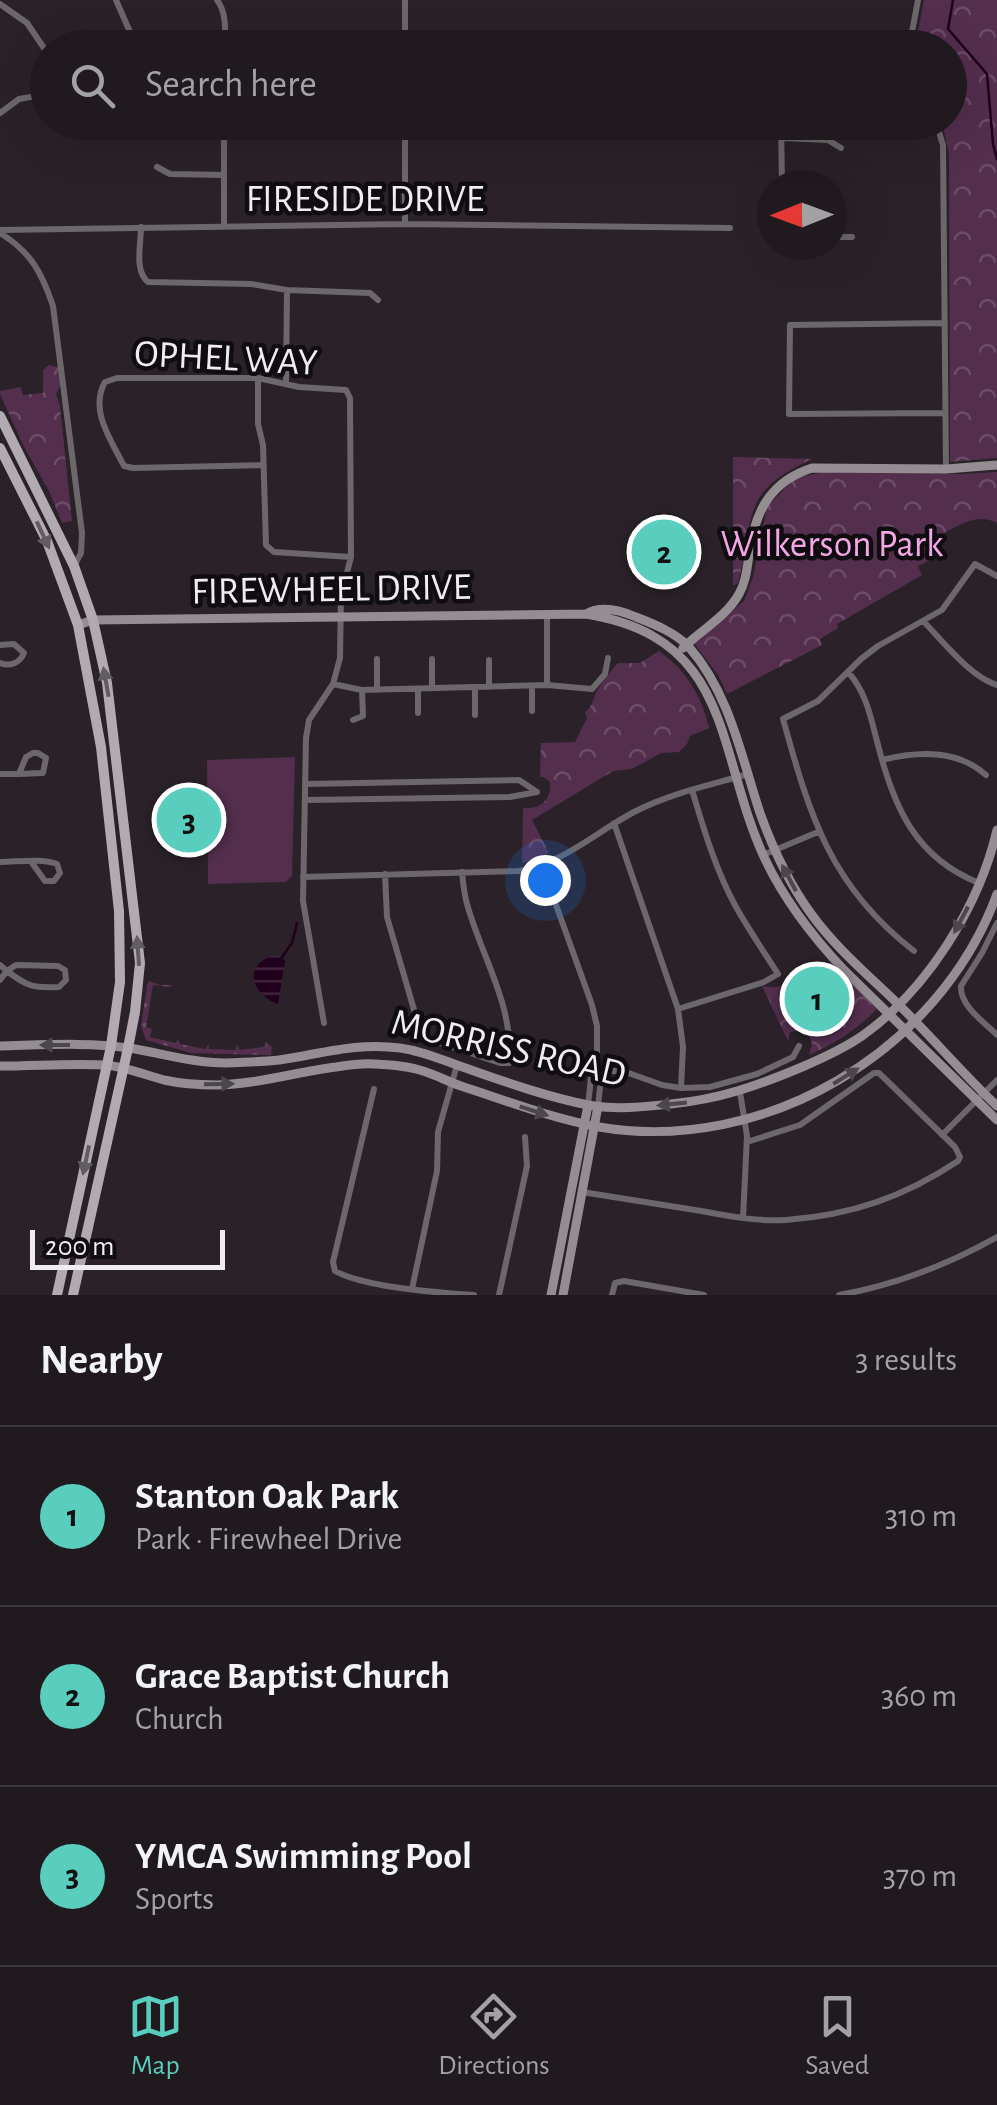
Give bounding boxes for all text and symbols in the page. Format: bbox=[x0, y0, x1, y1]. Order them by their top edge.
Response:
search box bbox=[30, 30, 967, 140]
icon: search bbox=[65, 58, 120, 113]
text: Search here bbox=[145, 66, 317, 104]
north arrow bbox=[757, 170, 847, 260]
street label: FIRESIDE DRIVE bbox=[246, 181, 484, 219]
street label: OPHEL WAY bbox=[133, 335, 319, 383]
pin: 2 bbox=[632, 514, 696, 590]
one-way arrow bbox=[35, 521, 52, 550]
park label: Wilkerson Park bbox=[721, 526, 944, 564]
street label: FIREWHEEL DRIVE bbox=[191, 569, 471, 611]
one-way arrow bbox=[98, 666, 113, 698]
pin: 3 bbox=[156, 782, 222, 858]
your location bbox=[520, 855, 571, 906]
one-way arrow bbox=[780, 863, 797, 892]
one-way arrow bbox=[953, 906, 970, 935]
one-way arrow bbox=[130, 935, 146, 967]
pin: 1 bbox=[784, 962, 850, 1036]
street label: MORRISS ROAD bbox=[388, 1004, 629, 1094]
one-way arrow bbox=[39, 1037, 71, 1053]
one-way arrow bbox=[832, 1067, 860, 1085]
one-way arrow bbox=[203, 1076, 235, 1092]
one-way arrow bbox=[656, 1097, 688, 1113]
one-way arrow bbox=[520, 1104, 550, 1119]
one-way arrow bbox=[78, 1145, 93, 1176]
scale bar bbox=[30, 1225, 225, 1270]
text: 200 m bbox=[45, 1233, 114, 1261]
text: Nearby bbox=[40, 1339, 163, 1381]
text: 3 results bbox=[855, 1344, 957, 1376]
text: Stanton Oak Park bbox=[135, 1478, 399, 1516]
text: 1 bbox=[67, 1500, 78, 1532]
text: 310 m bbox=[885, 1500, 957, 1532]
text: Park · Firewheel Drive bbox=[135, 1523, 402, 1555]
text: Grace Baptist Church bbox=[135, 1658, 450, 1696]
text: 2 bbox=[65, 1680, 80, 1712]
text: 360 m bbox=[881, 1680, 957, 1712]
text: Church bbox=[135, 1703, 224, 1735]
text: YMCA Swimming Pool bbox=[135, 1838, 472, 1876]
text: 3 bbox=[66, 1860, 79, 1892]
text: 370 m bbox=[883, 1860, 957, 1892]
text: Sports bbox=[135, 1883, 214, 1915]
tab: Map bbox=[128, 1989, 183, 2083]
tab: Directions bbox=[438, 1989, 550, 2083]
tab: Saved bbox=[805, 1989, 869, 2083]

